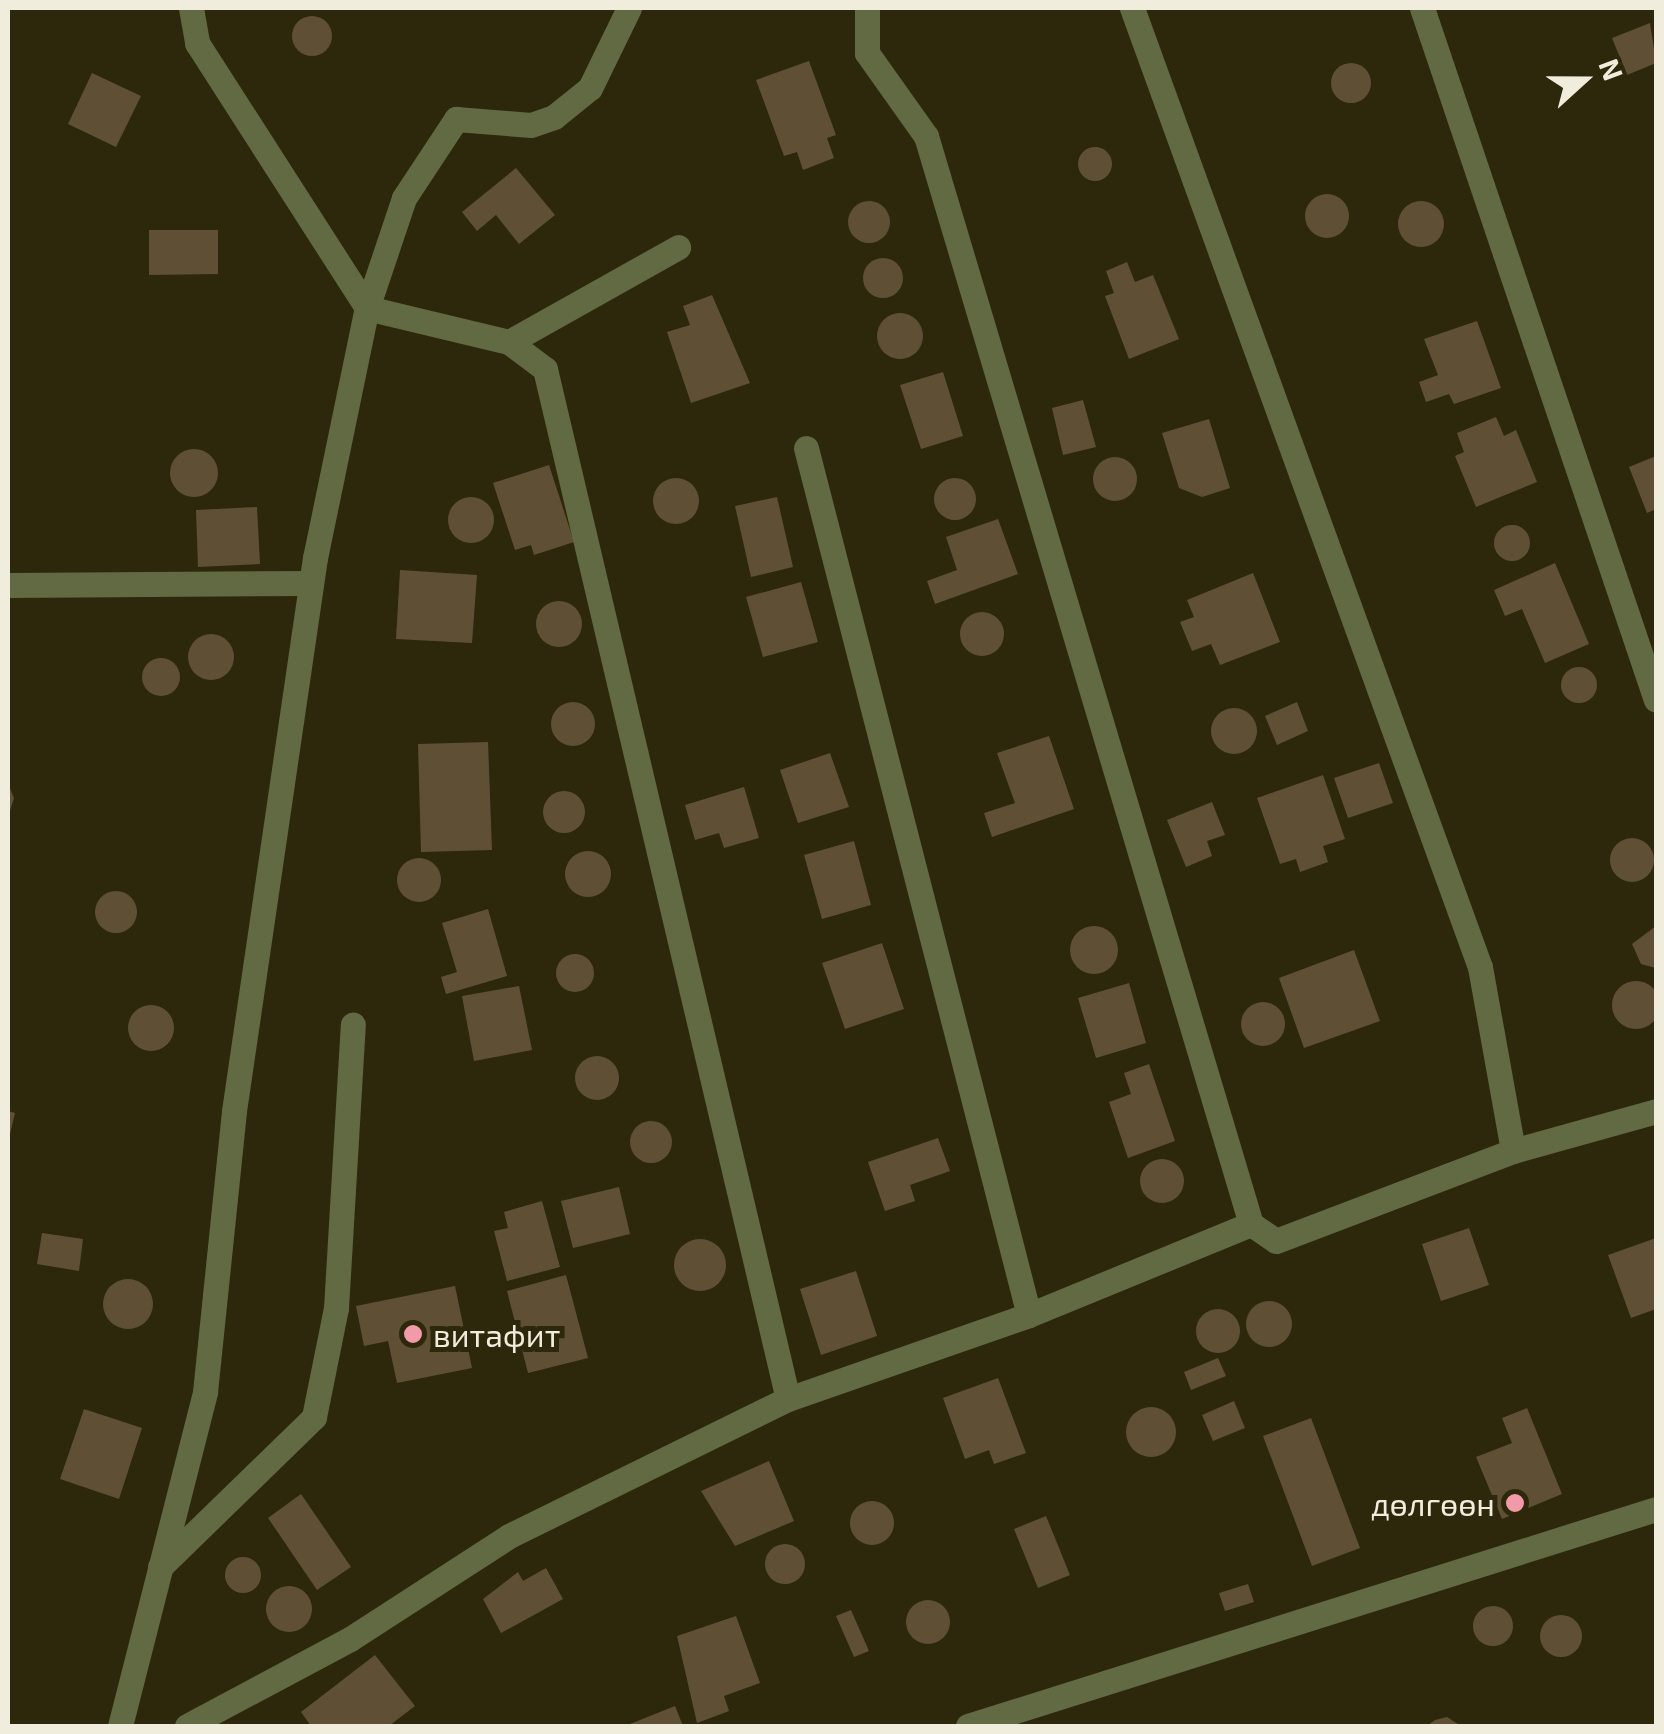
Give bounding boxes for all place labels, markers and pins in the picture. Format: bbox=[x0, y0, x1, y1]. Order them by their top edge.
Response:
place label: витафит bbox=[433, 1315, 560, 1353]
marker: витафит bbox=[402, 1323, 424, 1345]
place label: дөлгөөн bbox=[1371, 1484, 1495, 1522]
marker: дөлгөөн bbox=[1504, 1492, 1526, 1514]

